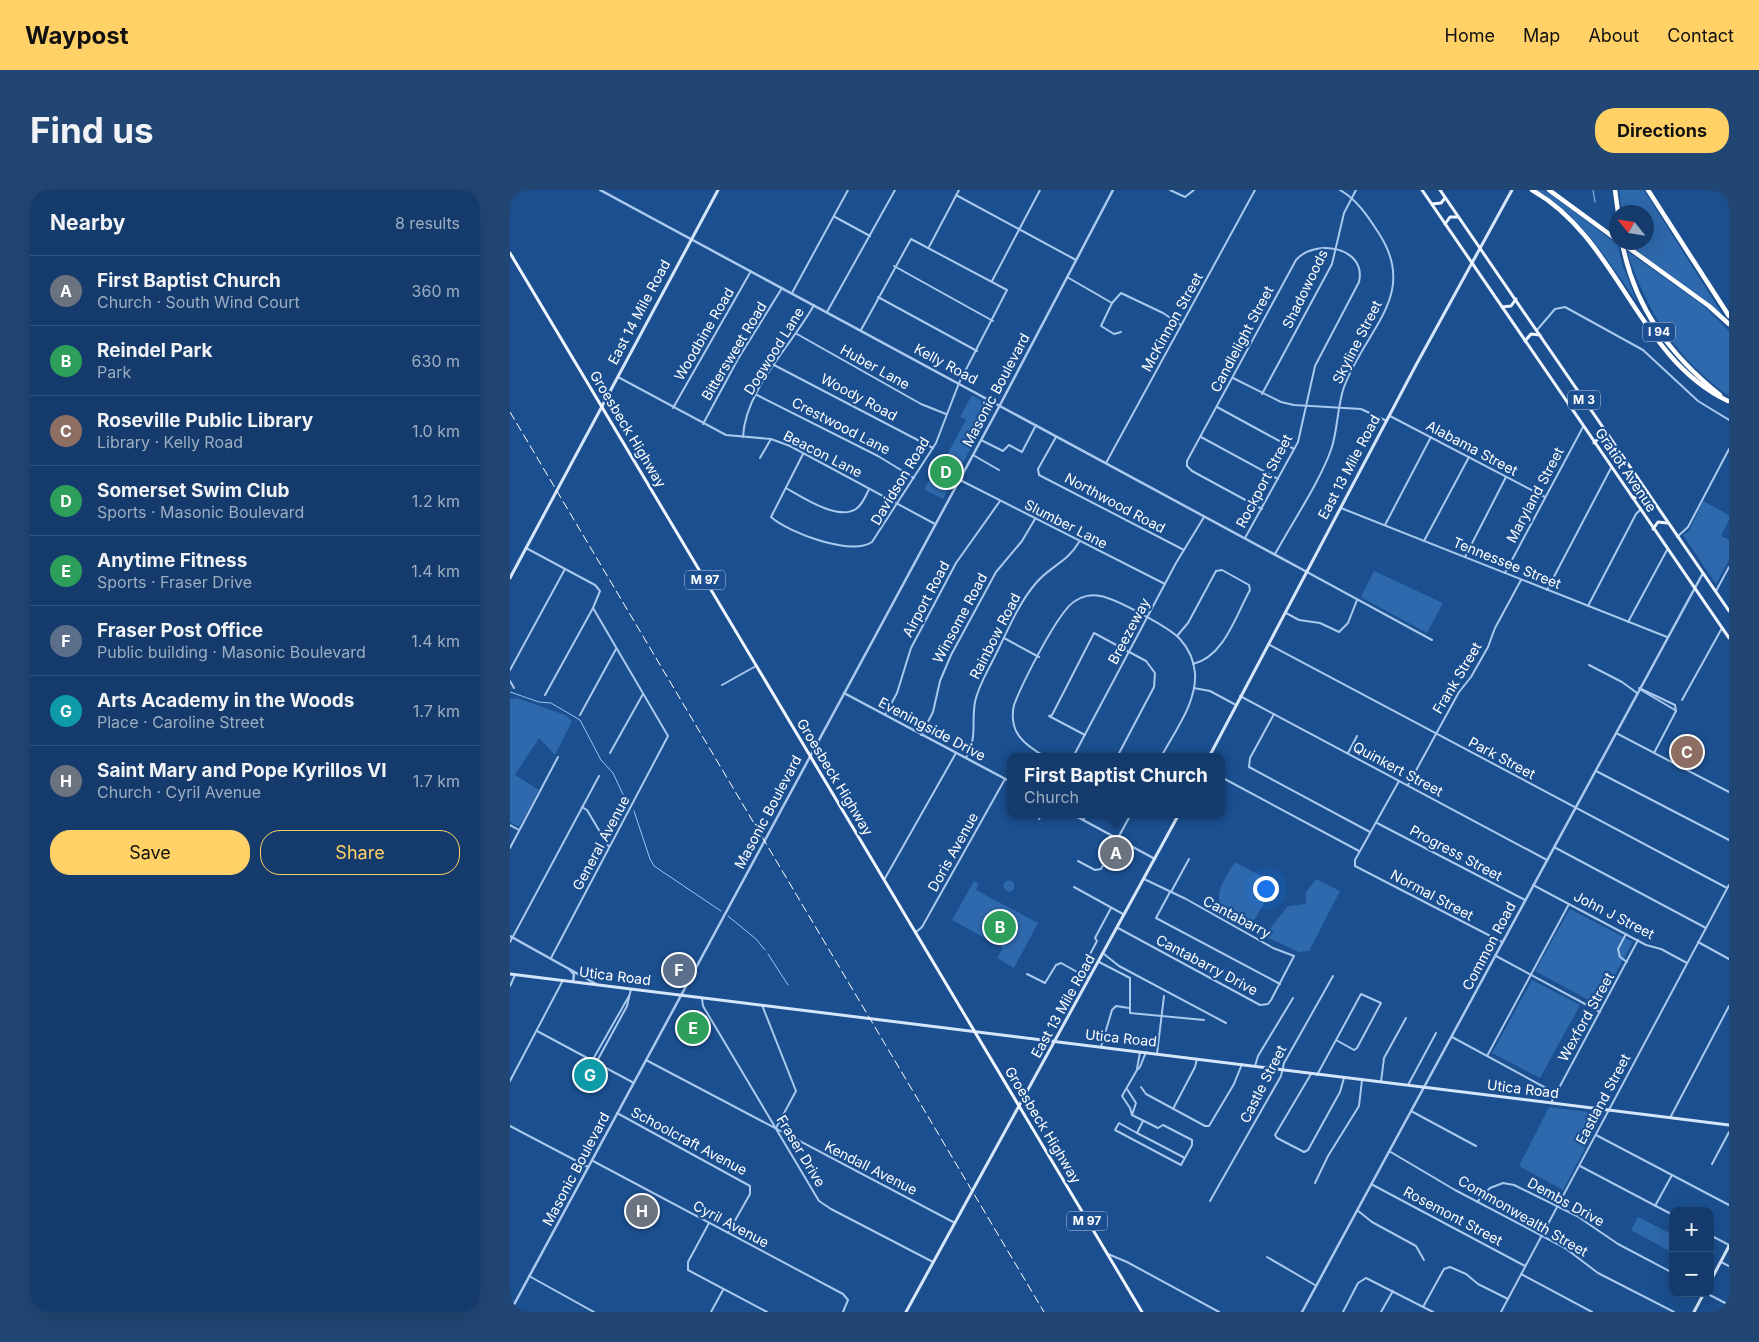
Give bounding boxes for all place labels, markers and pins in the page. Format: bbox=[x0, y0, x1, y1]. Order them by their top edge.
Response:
pin: D bbox=[930, 453, 962, 491]
pin: C bbox=[1671, 733, 1703, 771]
pin: A bbox=[1100, 834, 1132, 872]
pin: B bbox=[984, 908, 1016, 946]
pin: F bbox=[663, 951, 695, 989]
pin: E bbox=[677, 1009, 709, 1047]
pin: G bbox=[574, 1056, 606, 1094]
pin: H bbox=[626, 1192, 658, 1230]

